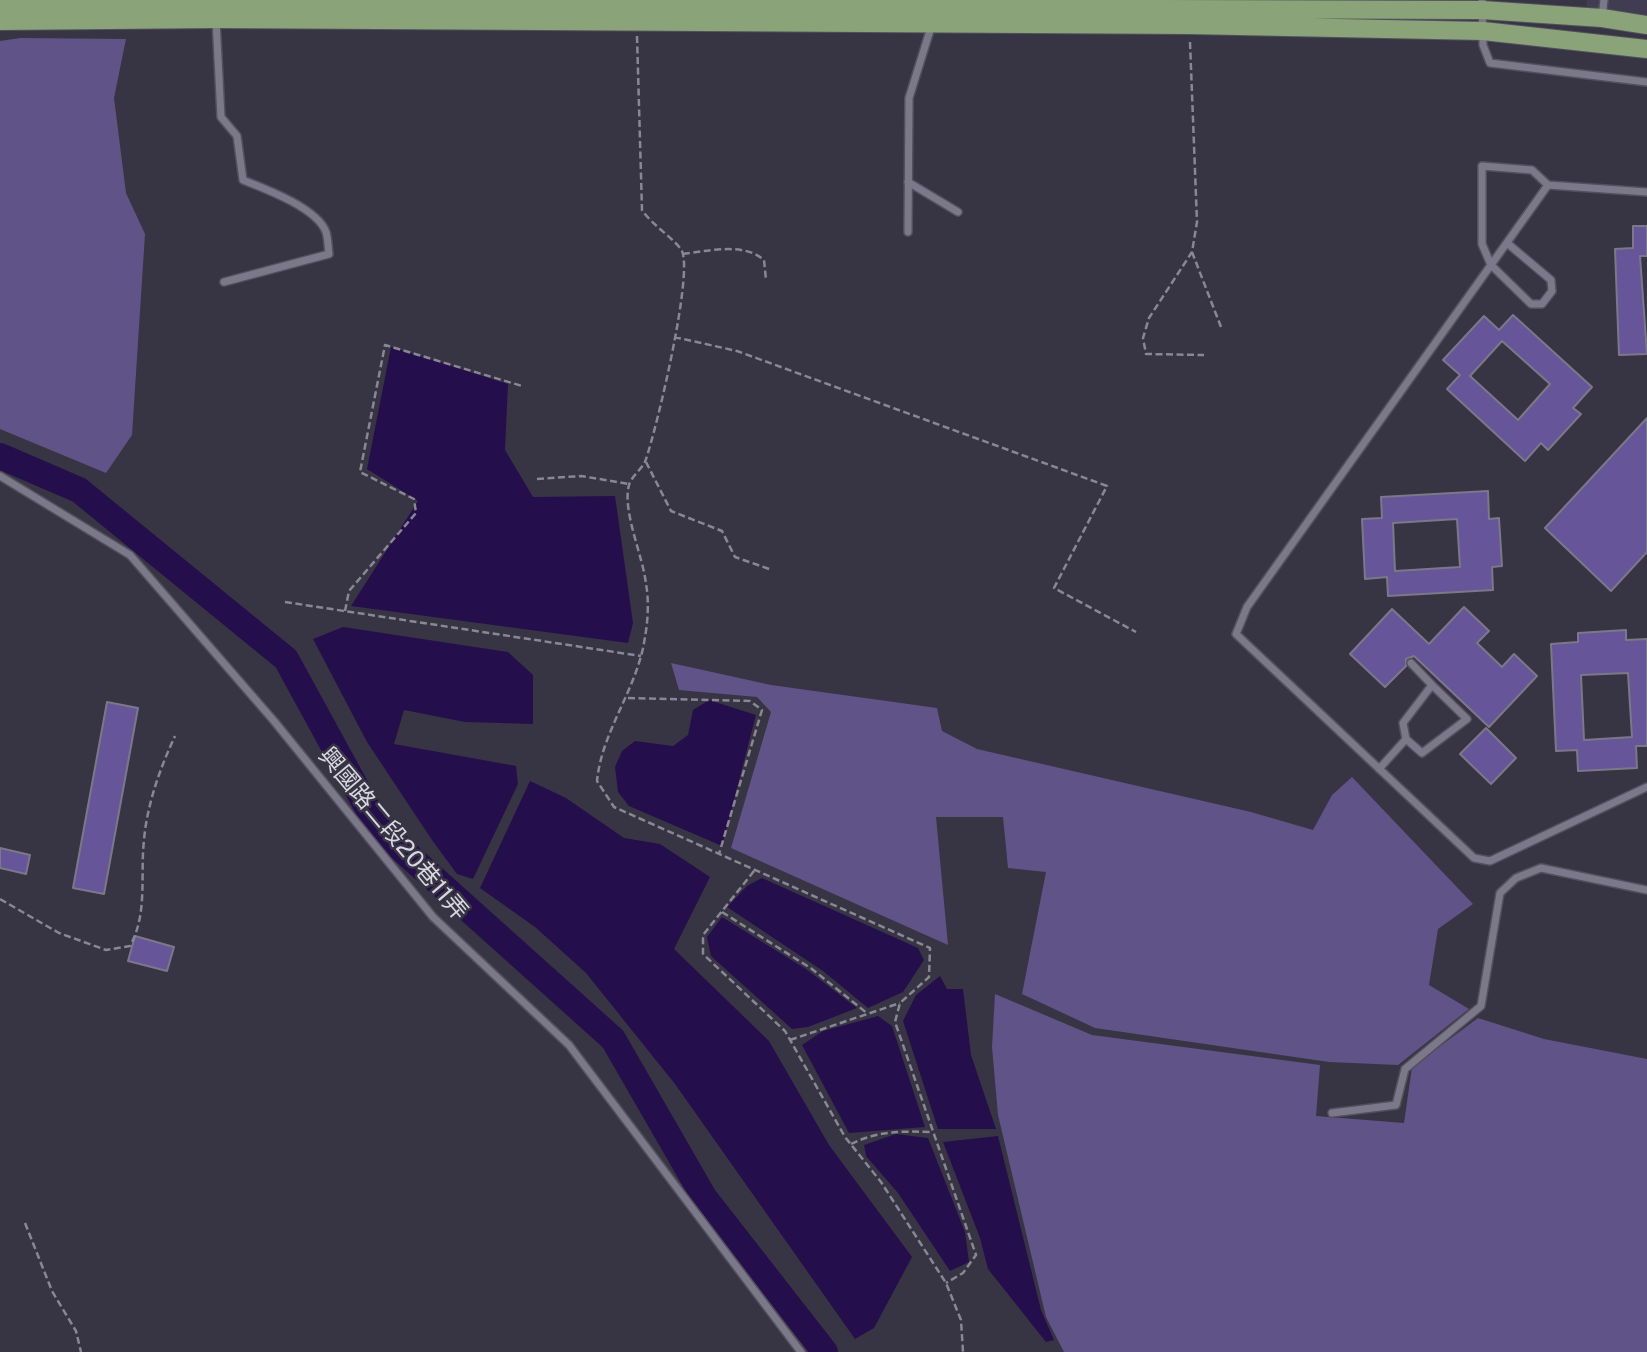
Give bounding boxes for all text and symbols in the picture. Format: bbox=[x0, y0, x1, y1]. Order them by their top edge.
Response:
street label: 興國路二段20巷11弄 bbox=[312, 742, 474, 926]

